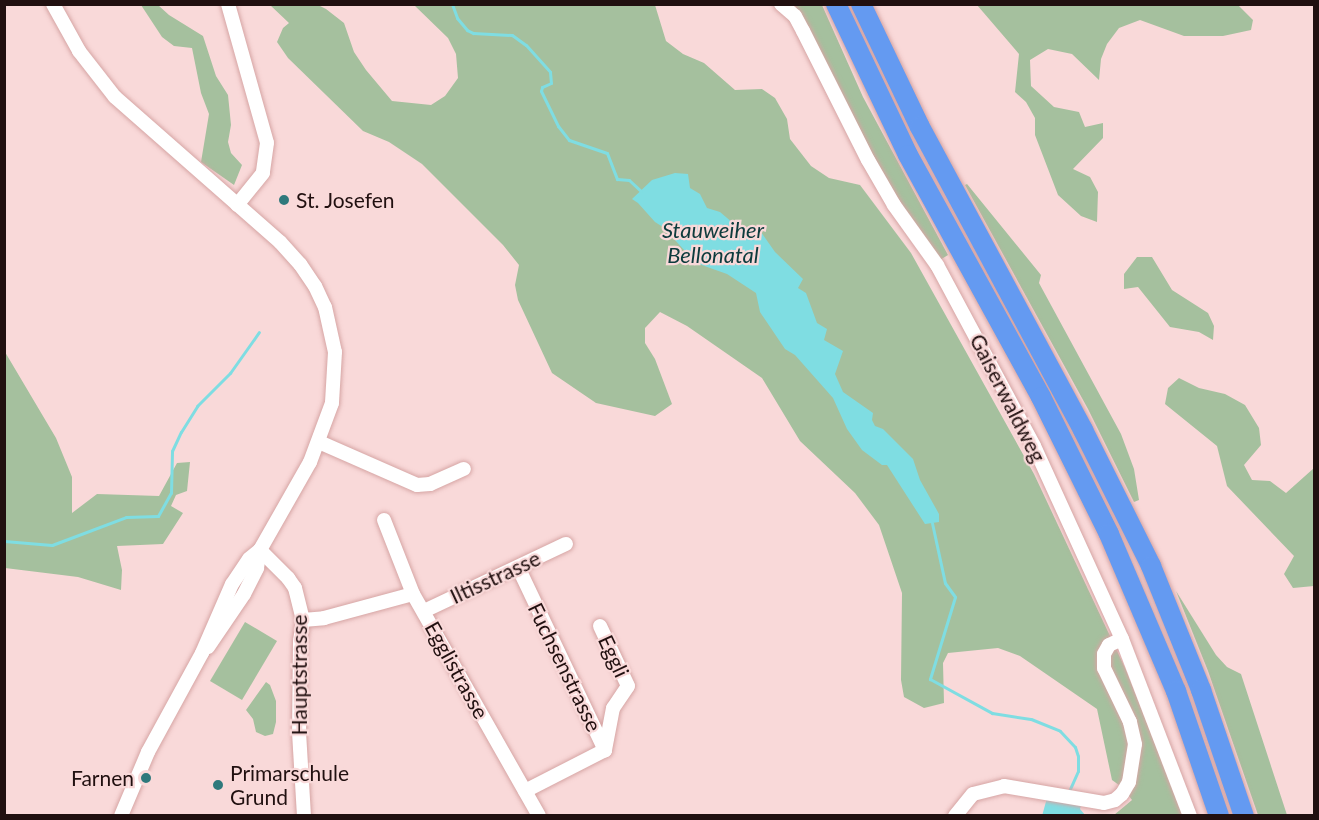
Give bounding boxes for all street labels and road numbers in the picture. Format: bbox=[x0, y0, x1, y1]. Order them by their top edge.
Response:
street label: Gaiserwaldweg bbox=[965, 330, 1051, 466]
street label: Iltisstrasse bbox=[446, 545, 544, 609]
street label: Fuchsenstrasse bbox=[523, 598, 607, 736]
street label: Hauptstrasse bbox=[286, 615, 312, 735]
street label: Egglistrasse bbox=[420, 617, 494, 723]
street label: Eggli bbox=[593, 631, 635, 681]

